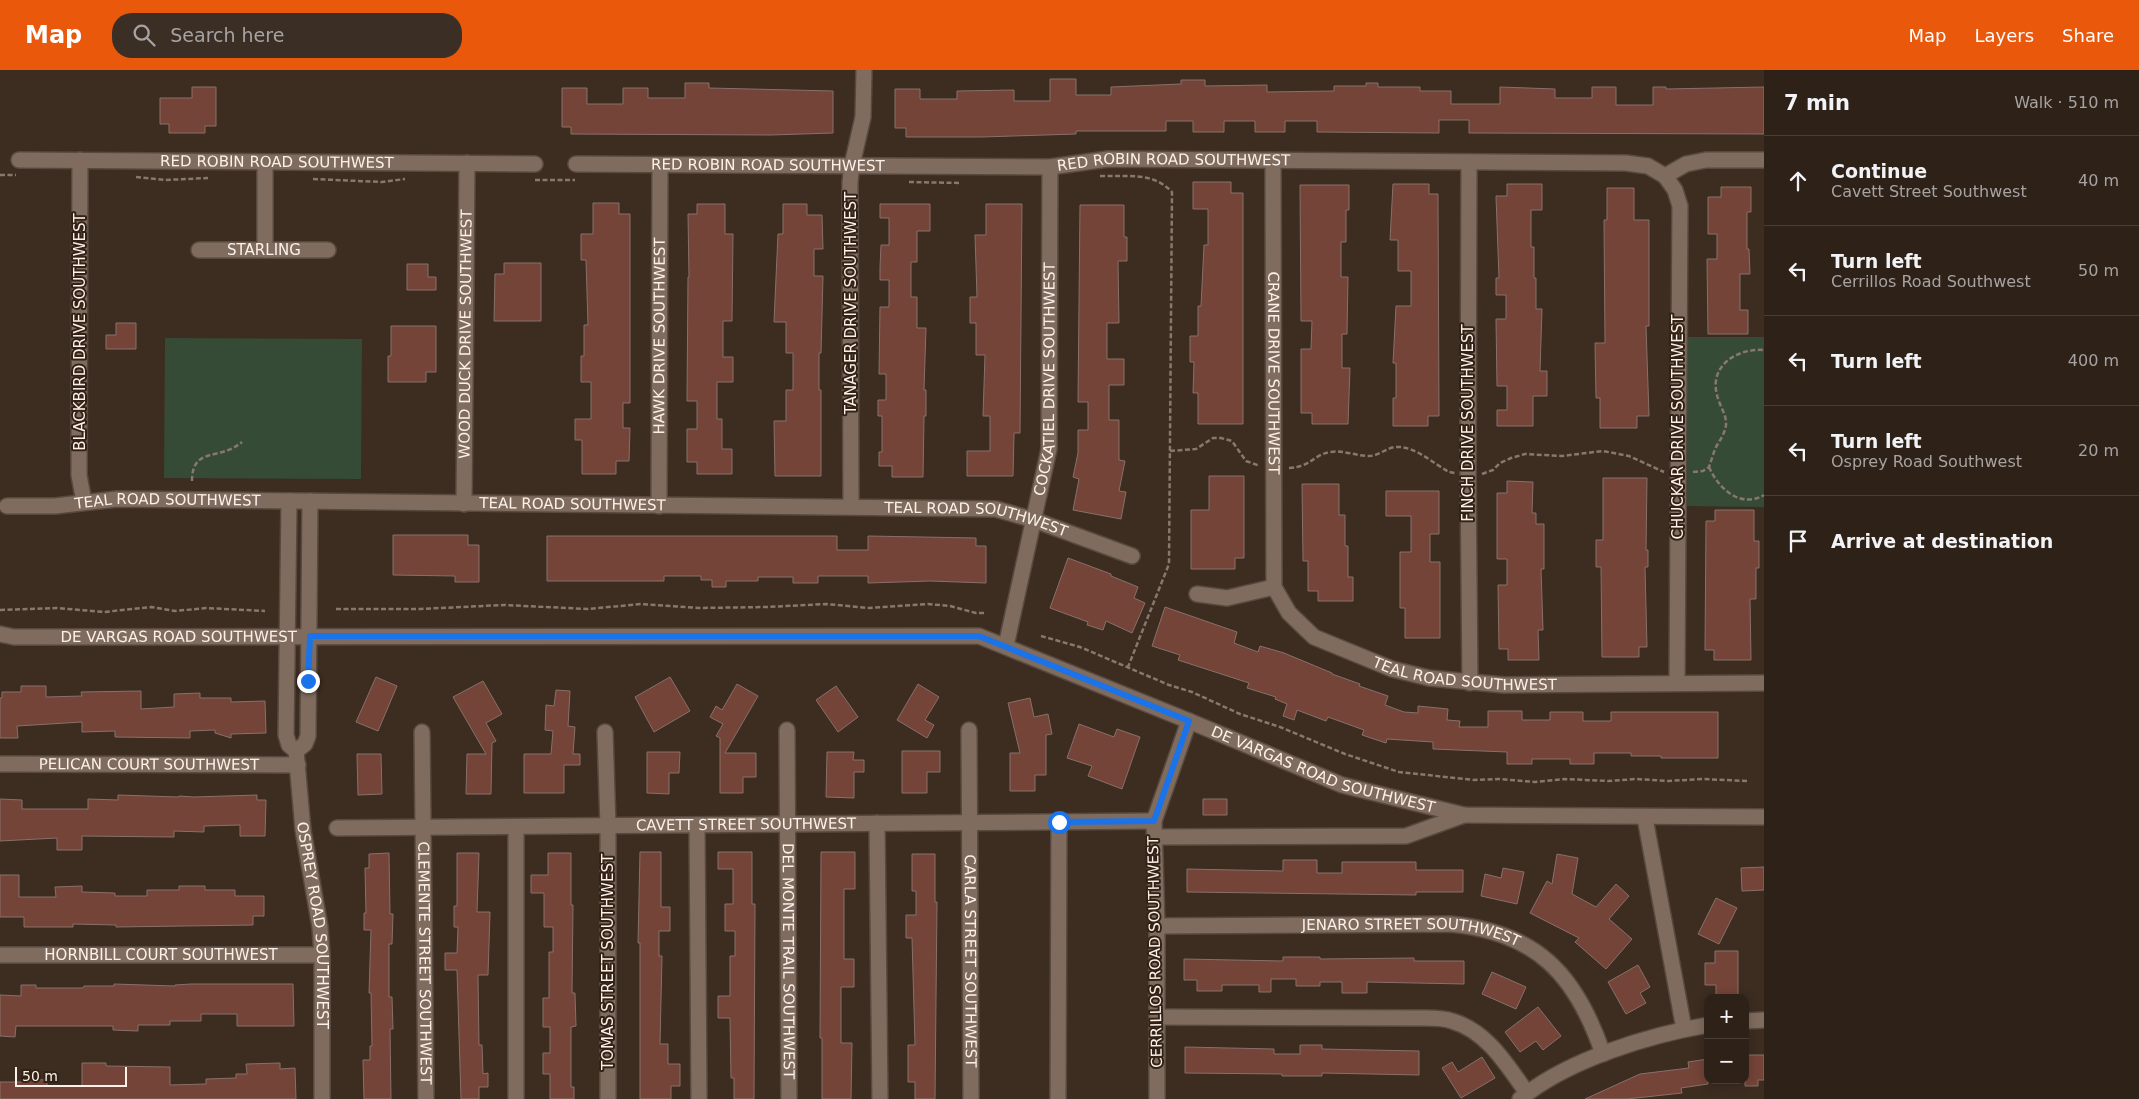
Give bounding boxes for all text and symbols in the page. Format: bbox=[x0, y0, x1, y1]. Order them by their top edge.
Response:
search box bbox=[112, 13, 462, 58]
text: Map bbox=[25, 21, 82, 49]
icon: search bbox=[130, 21, 158, 49]
text: Search here bbox=[170, 24, 284, 46]
text: Map bbox=[1908, 25, 1946, 46]
text: Layers bbox=[1974, 25, 2034, 46]
text: Share bbox=[2062, 25, 2114, 46]
text: 7 min bbox=[1784, 91, 1850, 115]
text: Walk · 510 m bbox=[2014, 93, 2119, 112]
street label: RED ROBIN ROAD SOUTHWEST bbox=[1056, 150, 1291, 175]
street label: RED ROBIN ROAD SOUTHWEST bbox=[160, 152, 395, 172]
street label: RED ROBIN ROAD SOUTHWEST bbox=[651, 155, 886, 175]
text: Continue bbox=[1831, 160, 1927, 182]
icon: ahead bbox=[1784, 167, 1812, 195]
text: 40 m bbox=[2078, 171, 2119, 190]
text: Cavett Street Southwest bbox=[1831, 182, 2027, 201]
street label: TANAGER DRIVE SOUTHWEST bbox=[842, 191, 860, 415]
street label: WOOD DUCK DRIVE SOUTHWEST bbox=[455, 208, 476, 459]
street label: BLACKBIRD DRIVE SOUTHWEST bbox=[71, 212, 89, 451]
street label: HAWK DRIVE SOUTHWEST bbox=[650, 237, 669, 435]
street label: STARLING bbox=[227, 241, 301, 259]
text: Turn left bbox=[1831, 250, 1922, 272]
icon: left bbox=[1784, 257, 1812, 285]
text: 50 m bbox=[2078, 261, 2119, 280]
street label: COCKATIEL DRIVE SOUTHWEST bbox=[1030, 262, 1059, 498]
street label: CRANE DRIVE SOUTHWEST bbox=[1264, 272, 1283, 475]
text: Cerrillos Road Southwest bbox=[1831, 272, 2031, 291]
street label: CHUCKAR DRIVE SOUTHWEST bbox=[1669, 314, 1687, 539]
street label: FINCH DRIVE SOUTHWEST bbox=[1459, 323, 1477, 522]
icon: left bbox=[1784, 347, 1812, 375]
text: Turn left bbox=[1831, 350, 1922, 372]
text: 400 m bbox=[2068, 351, 2119, 370]
text: Turn left bbox=[1831, 430, 1922, 452]
icon: left bbox=[1784, 437, 1812, 465]
text: 20 m bbox=[2078, 441, 2119, 460]
text: Osprey Road Southwest bbox=[1831, 452, 2022, 471]
street label: TEAL ROAD SOUTHWEST bbox=[73, 490, 262, 513]
street label: TEAL ROAD SOUTHWEST bbox=[478, 494, 667, 514]
street label: TEAL ROAD SOUTHWEST bbox=[883, 499, 1071, 541]
icon: arrive bbox=[1784, 527, 1812, 555]
text: Arrive at destination bbox=[1831, 530, 2053, 552]
street label: DE VARGAS ROAD SOUTHWEST bbox=[60, 628, 298, 646]
street label: TEAL ROAD SOUTHWEST bbox=[1369, 653, 1558, 694]
route end bbox=[297, 670, 320, 693]
street label: DE VARGAS ROAD SOUTHWEST bbox=[1209, 722, 1438, 817]
street label: PELICAN COURT SOUTHWEST bbox=[39, 755, 260, 774]
route start bbox=[1048, 811, 1071, 834]
street label: CAVETT STREET SOUTHWEST bbox=[636, 815, 857, 834]
street label: OSPREY ROAD SOUTHWEST bbox=[293, 821, 331, 1030]
street label: CERRILLOS ROAD SOUTHWEST bbox=[1144, 835, 1166, 1068]
street label: CLEMENTE STREET SOUTHWEST bbox=[414, 841, 435, 1086]
street label: DEL MONTE TRAIL SOUTHWEST bbox=[779, 843, 798, 1080]
street label: TOMAS STREET SOUTHWEST bbox=[599, 853, 617, 1071]
street label: CARLA STREET SOUTHWEST bbox=[961, 855, 980, 1068]
street label: JENARO STREET SOUTHWEST bbox=[1301, 915, 1524, 951]
street label: HORNBILL COURT SOUTHWEST bbox=[44, 946, 279, 964]
map controls bbox=[1704, 994, 1749, 1084]
button: + bbox=[1704, 994, 1749, 1039]
button: − bbox=[1704, 1039, 1749, 1084]
scale bar bbox=[15, 1064, 128, 1087]
text: 50 m bbox=[22, 1068, 58, 1084]

